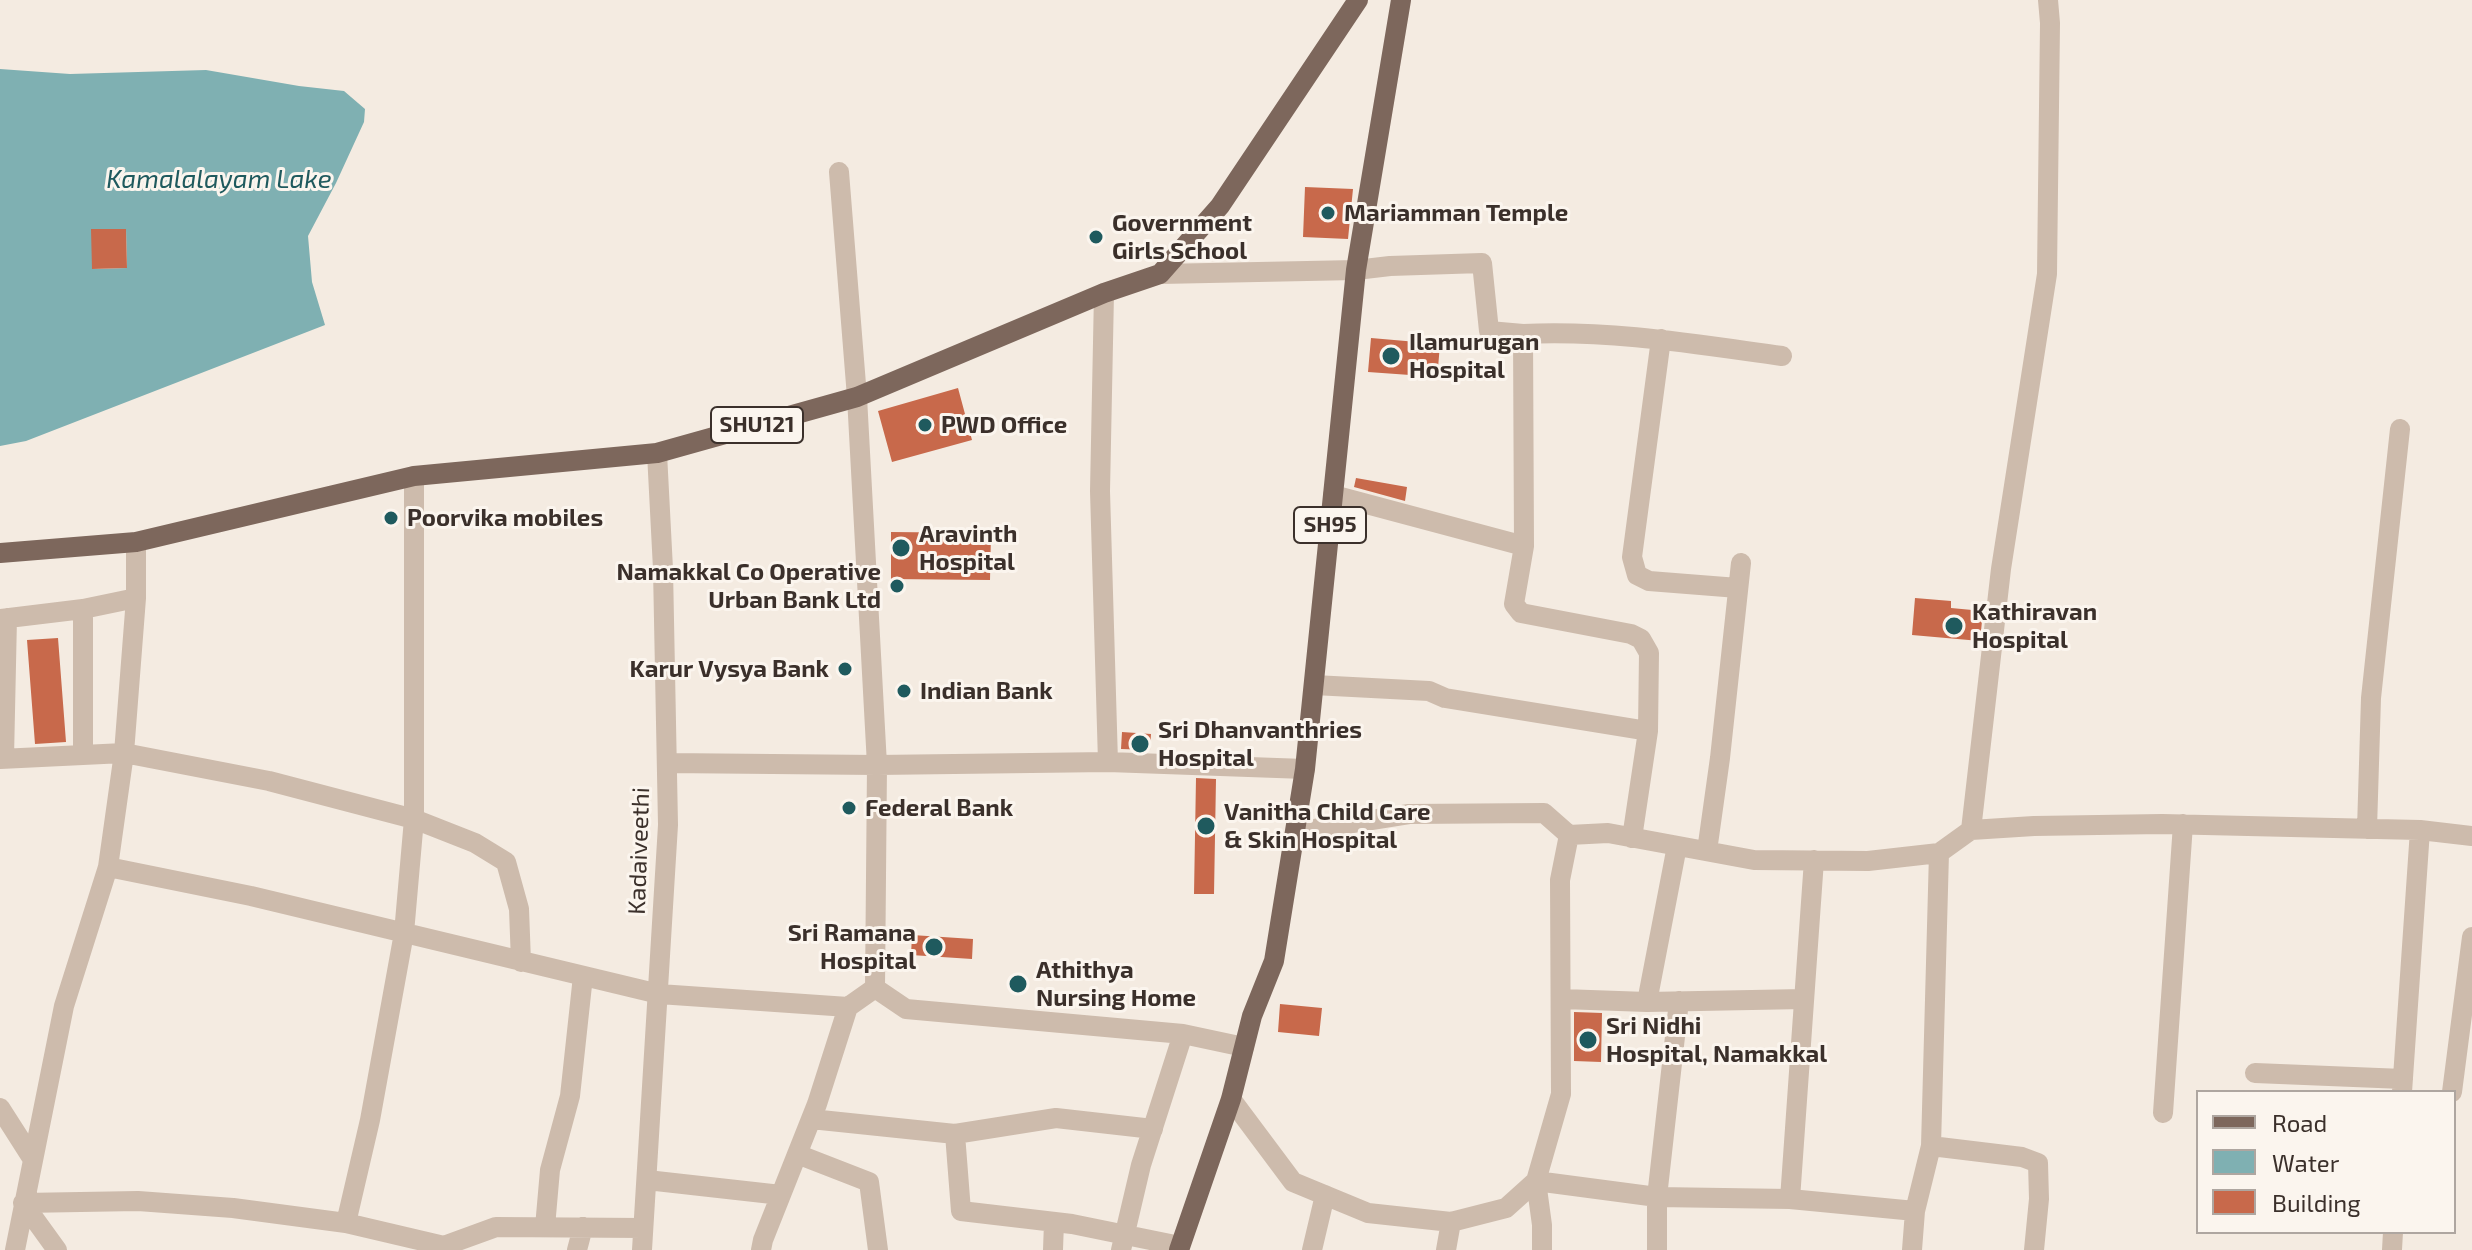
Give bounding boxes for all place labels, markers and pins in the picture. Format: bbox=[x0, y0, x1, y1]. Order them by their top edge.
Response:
place label: Mariamman Temple bbox=[1344, 199, 1568, 227]
marker: Mariamman Temple bbox=[1319, 204, 1337, 222]
place label: Government Girls School bbox=[1112, 209, 1252, 265]
marker: Government Girls School bbox=[1087, 228, 1105, 246]
place label: Ilamurugan Hospital bbox=[1409, 328, 1539, 384]
marker: Ilamurugan Hospital bbox=[1380, 345, 1402, 367]
place label: PWD Office bbox=[941, 411, 1067, 439]
marker: PWD Office bbox=[916, 416, 934, 434]
place label: Poorvika mobiles bbox=[407, 504, 603, 532]
marker: Poorvika mobiles bbox=[382, 509, 400, 527]
place label: Aravinth Hospital bbox=[919, 520, 1017, 576]
marker: Aravinth Hospital bbox=[890, 537, 912, 559]
place label: Namakkal Co Operative Urban Bank Ltd bbox=[616, 558, 881, 614]
marker: Namakkal Co Operative Urban Bank Ltd bbox=[888, 577, 906, 595]
place label: Kathiravan Hospital bbox=[1972, 598, 2097, 654]
marker: Kathiravan Hospital bbox=[1943, 615, 1965, 637]
place label: Karur Vysya Bank bbox=[630, 655, 829, 683]
marker: Karur Vysya Bank bbox=[836, 660, 854, 678]
place label: Indian Bank bbox=[920, 677, 1053, 705]
marker: Indian Bank bbox=[895, 682, 913, 700]
place label: Sri Dhanvanthries Hospital bbox=[1158, 716, 1362, 772]
marker: Sri Dhanvanthries Hospital bbox=[1129, 733, 1151, 755]
place label: Federal Bank bbox=[865, 794, 1013, 822]
place label: Vanitha Child Care & Skin Hospital bbox=[1224, 798, 1430, 854]
marker: Federal Bank bbox=[840, 799, 858, 817]
marker: Vanitha Child Care & Skin Hospital bbox=[1195, 815, 1217, 837]
place label: Sri Ramana Hospital bbox=[788, 919, 916, 975]
marker: Sri Ramana Hospital bbox=[923, 936, 945, 958]
place label: Athithya Nursing Home bbox=[1036, 956, 1196, 1012]
marker: Athithya Nursing Home bbox=[1007, 973, 1029, 995]
place label: Sri Nidhi Hospital, Namakkal bbox=[1606, 1012, 1827, 1068]
marker: Sri Nidhi Hospital, Namakkal bbox=[1577, 1029, 1599, 1051]

